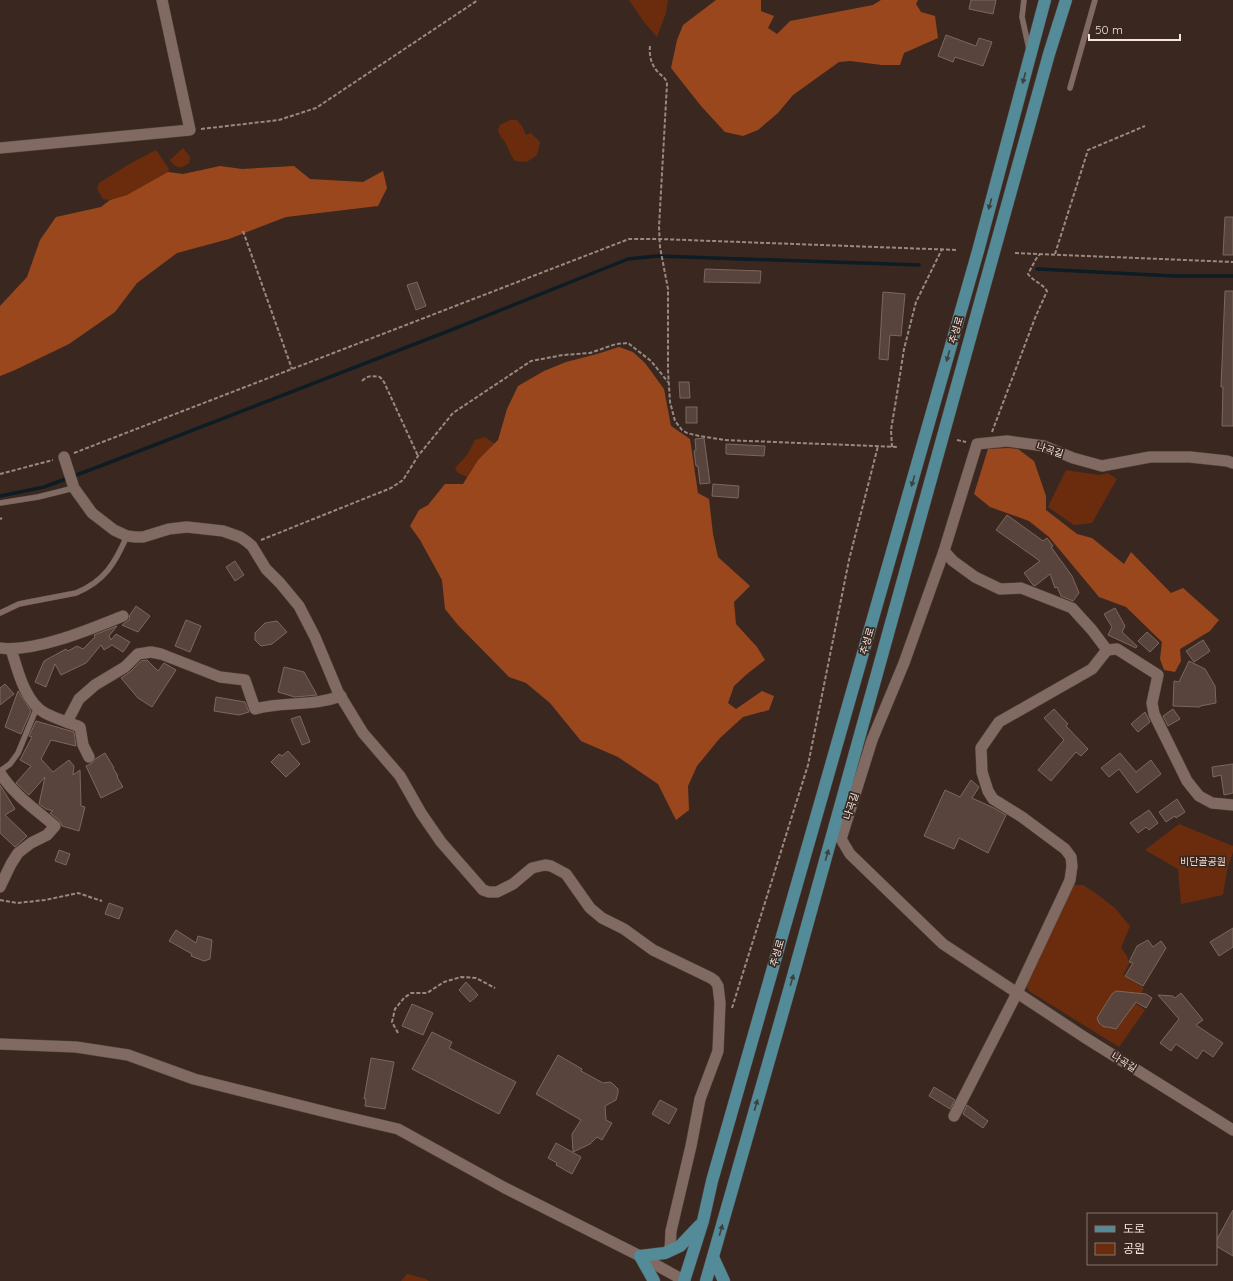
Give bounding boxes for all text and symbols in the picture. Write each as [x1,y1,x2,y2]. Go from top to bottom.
scale bar [1089,16,1180,42]
text: 50 m [1095,22,1123,37]
one-way arrow [1021,72,1027,84]
one-way arrow [987,198,993,210]
street label: 추성로 [946,315,966,345]
one-way arrow [945,350,951,362]
street label: 나곡길 [1035,440,1065,460]
one-way arrow [909,475,915,487]
street label: 추성로 [857,626,877,656]
street label: 나곡길 [841,791,861,821]
one-way arrow [824,848,830,860]
park label: 비단골공원 [1180,855,1226,868]
street label: 추성로 [767,938,787,968]
one-way arrow [789,974,795,986]
street label: 나곡길 [1109,1049,1139,1075]
one-way arrow [754,1099,760,1111]
legend [1087,1213,1217,1265]
text: 도로 [1123,1221,1145,1236]
one-way arrow [718,1224,724,1236]
text: 공원 [1123,1241,1145,1256]

